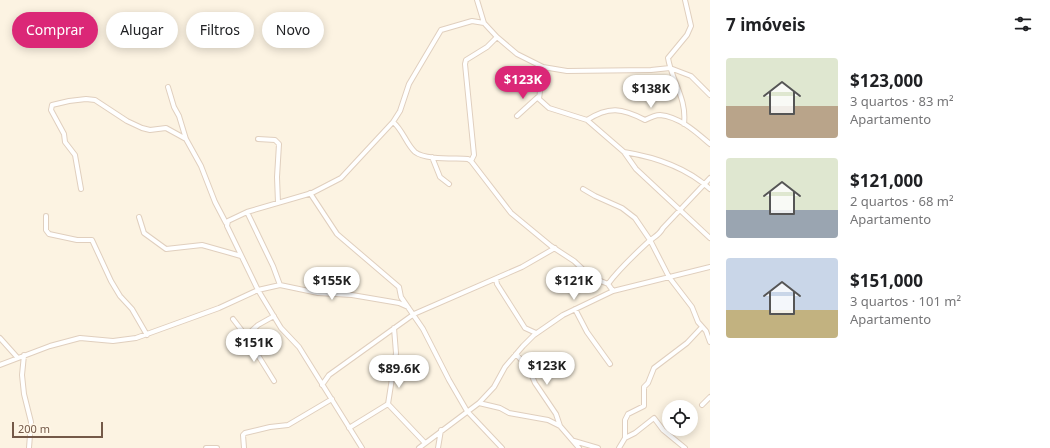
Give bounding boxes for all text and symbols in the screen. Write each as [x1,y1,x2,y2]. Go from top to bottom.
chip: Comprar [12,12,98,48]
chip: Alugar [106,12,178,48]
chip: Filtros [186,12,254,48]
chip: Novo [262,12,324,48]
text: 7 imóveis [726,13,806,36]
icon: filters [1012,13,1034,35]
pin: $123K [495,66,551,100]
text: $123,000 [850,69,923,92]
text: $123K [504,70,542,88]
icon: home [758,74,806,122]
pin: $138K [623,75,679,109]
text: $138K [632,79,670,97]
text: 3 quartos · 83 m² [850,92,954,110]
text: Apartamento [850,110,931,128]
text: $121,000 [850,169,923,192]
icon: home [758,174,806,222]
text: 2 quartos · 68 m² [850,192,954,210]
text: Apartamento [850,210,931,228]
pin: $155K [304,267,360,301]
pin: $121K [546,267,602,301]
text: $151,000 [850,269,923,292]
text: $155K [313,271,351,289]
text: $121K [555,271,593,289]
icon: home [758,274,806,322]
text: 3 quartos · 101 m² [850,292,961,310]
text: Apartamento [850,310,931,328]
pin: $151K [226,329,282,363]
text: $151K [235,333,273,351]
pin: $123K [519,352,575,386]
pin: $89.6K [366,355,432,389]
text: $123K [528,356,566,374]
text: $89.6K [378,359,420,377]
map controls [662,400,698,436]
button: locate [662,400,698,436]
scale bar [12,420,103,439]
text: 200 m [18,421,50,436]

